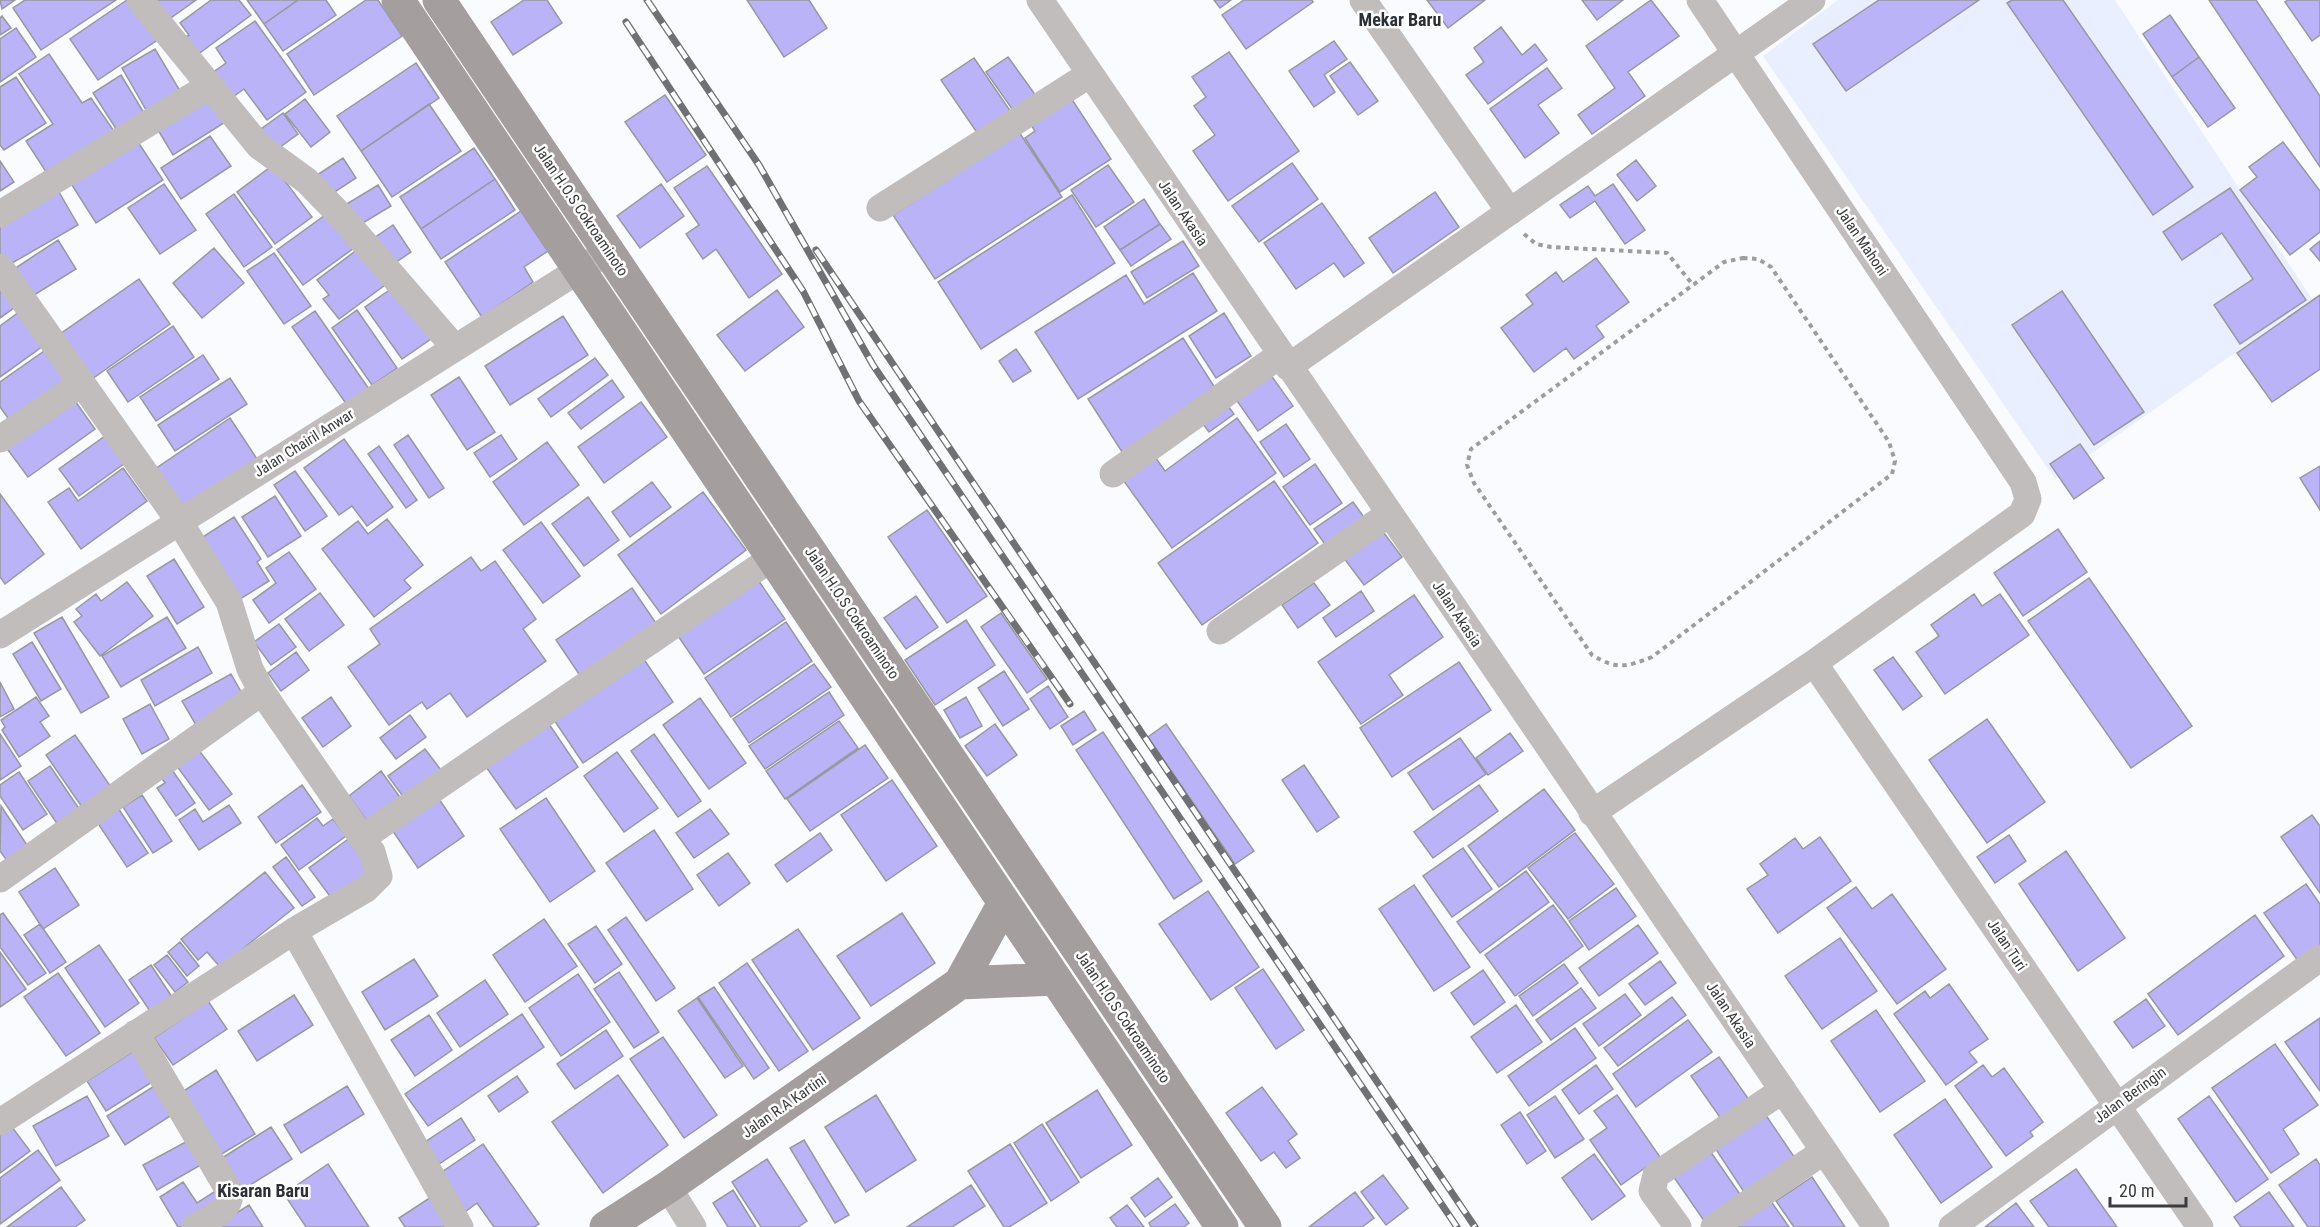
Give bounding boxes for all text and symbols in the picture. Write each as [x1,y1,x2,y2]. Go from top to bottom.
district label: Mekar Baru [1359,9,1441,30]
street label: Jalan H.O.S Cokroaminoto [530,140,632,280]
street label: Jalan Akasia [1154,177,1212,249]
street label: Jalan Mahoni [1832,203,1892,279]
street label: Jalan Chairil Anwar [251,405,358,481]
street label: Jalan H.O.S Cokroaminoto [801,543,903,683]
street label: Jalan Akasia [1428,578,1486,650]
street label: Jalan Turi [1983,916,2031,974]
street label: Jalan H.O.S Cokroaminoto [1072,947,1174,1087]
street label: Jalan Akasia [1702,979,1760,1051]
street label: Jalan Beringin [2091,1063,2169,1127]
street label: Jalan R.A Kartini [738,1070,830,1142]
scale bar [2110,1170,2186,1208]
district label: Kisaran Baru [217,1180,309,1201]
text: 20 m [2119,1180,2154,1201]

